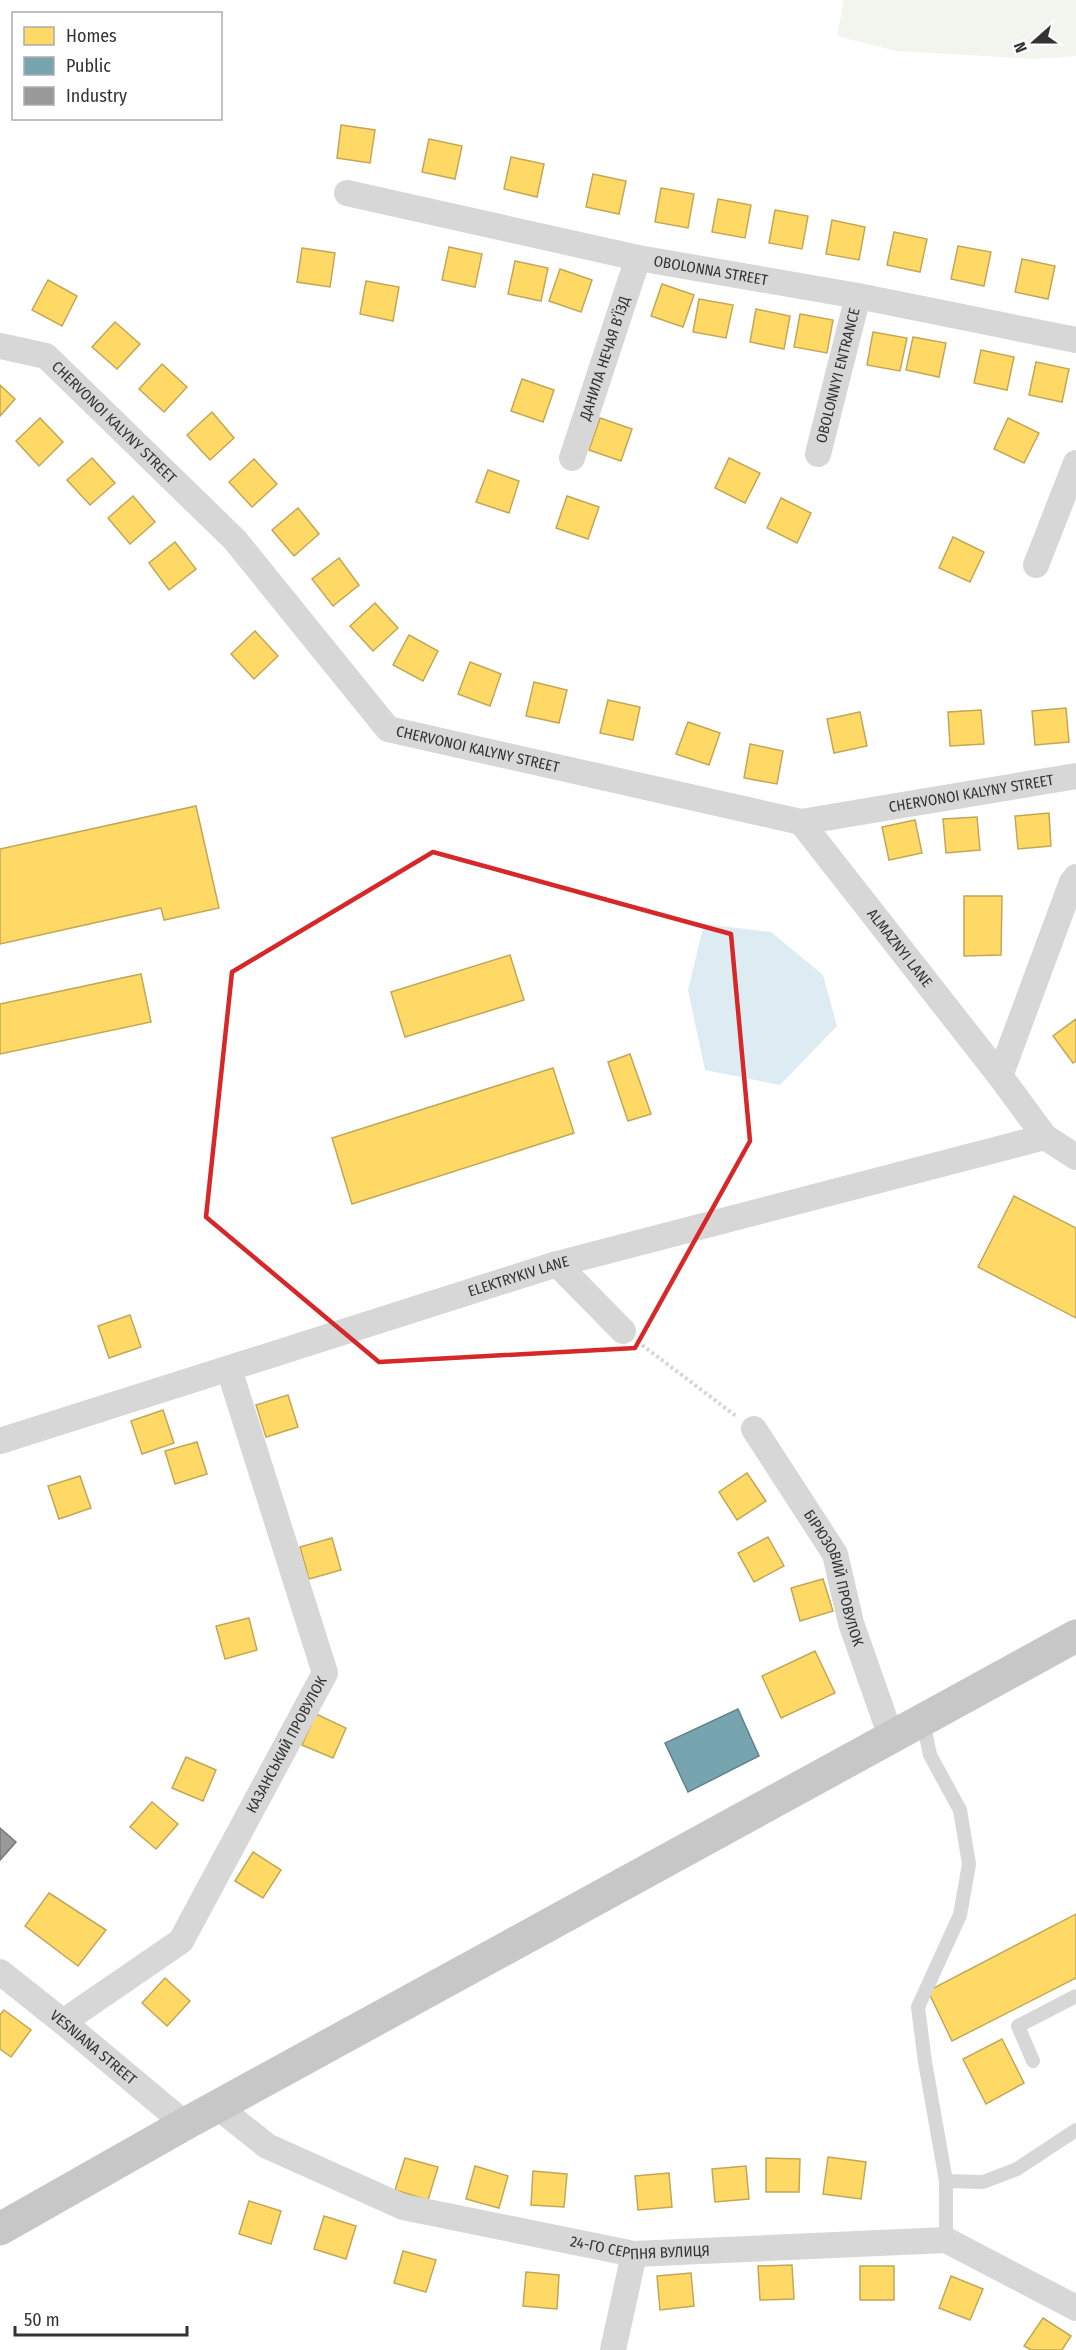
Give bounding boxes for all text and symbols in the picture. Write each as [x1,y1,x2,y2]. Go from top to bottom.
legend [12,12,222,120]
north arrow [1004,12,1064,72]
text: Homes [66,25,117,47]
text: N [1010,39,1031,55]
text: Public [66,55,111,77]
text: Industry [66,85,127,107]
street label: OBOLONNA STREET [652,252,769,289]
street label: ДАНИЛА НЕЧАЯ В’ЇЗД [576,294,634,424]
street label: OBOLONNYI ENTRANCE [812,306,864,445]
street label: CHERVONOI KALYNY STREET [48,358,180,487]
street label: CHERVONOI KALYNY STREET [394,722,561,776]
street label: CHERVONOI KALYNY STREET [887,771,1055,816]
street label: ALMAZNYI LANE [863,905,936,991]
street label: ELEKTRYKIV LANE [466,1252,571,1301]
street label: БІРЮЗОВИЙ ПРОВУЛОК [800,1507,867,1649]
street label: КАЗАНСЬКИЙ ПРОВУЛОК [242,1673,331,1816]
street label: VESNIANA STREET [47,2006,140,2089]
street label: 24-ГО СЕРПНЯ ВУЛИЦЯ [569,2232,710,2263]
scale bar [15,2299,188,2337]
text: 50 m [24,2309,60,2331]

